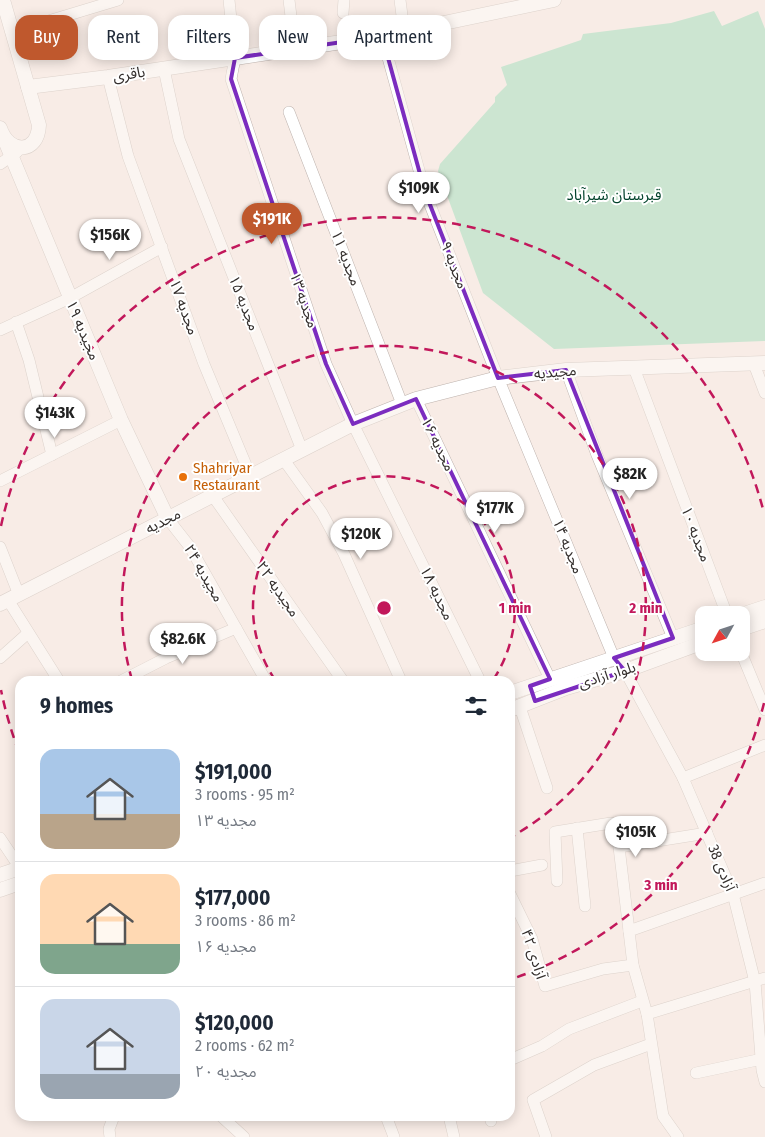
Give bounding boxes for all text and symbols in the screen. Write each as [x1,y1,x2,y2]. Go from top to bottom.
chip: Buy [15,15,78,60]
chip: Rent [88,15,158,60]
chip: Filters [168,15,249,60]
chip: New [259,15,327,60]
chip: Apartment [337,15,451,60]
street label: باقری [112,63,146,85]
pin: $109K [384,172,454,214]
text: $109K [399,178,439,197]
park label: قبرستان شیرآباد [567,186,662,204]
pin: $191K [237,202,307,245]
text: $191K [253,209,291,228]
pin: $156K [75,218,145,261]
text: $156K [90,225,130,244]
street label: مجدیه ۱۱ [327,228,365,288]
street label: مجدیه ۹ [436,239,472,291]
street label: مجدیه ۱۳ [286,270,322,330]
street label: مجدیه ۱۵ [225,273,263,333]
street label: مجدیه ۱۷ [166,277,202,337]
street label: مجیدیه ۱۹ [62,297,104,363]
street label: مجیدیه [533,361,577,383]
pin: $143K [20,396,90,439]
text: $143K [35,403,75,422]
street label: مجدیه ۱۶ [417,414,459,474]
pin: $82K [600,458,660,500]
place label: Shahriyar Restaurant [193,459,260,494]
text: $82K [613,464,647,483]
marker: Shahriyar Restaurant [177,471,189,483]
pin: $177K [460,492,530,534]
text: $177K [476,498,514,517]
street label: مجدیه ۱۰ [677,504,715,564]
street label: مجدیه [142,505,184,537]
street label: مجدیه ۱۴ [549,516,587,576]
pin: $120K [326,518,396,560]
text: $120K [341,524,381,543]
street label: مجیدیه ۲۴ [180,541,228,605]
street label: مجیدیه ۲۲ [252,558,304,620]
street label: مجدیه ۱۸ [416,563,458,623]
centre of rings [375,599,393,617]
text: 1 min [499,599,531,617]
text: 2 min [628,599,663,617]
north arrow [695,606,750,661]
map controls [695,606,750,661]
pin: $82.6K [142,622,224,665]
text: $82.6K [161,629,205,648]
street label: بلوار آزادی [576,658,638,692]
icon: filters [462,692,490,720]
text: 9 homes [40,693,113,719]
text: $191,000 [195,759,272,785]
icon: home [80,769,140,829]
text: 3 rooms · 95 m² [195,785,295,804]
text: مجدیه ۱۳ [195,811,257,830]
pin: $105K [601,816,671,858]
text: $105K [616,822,656,841]
street label: آزادی 38 [704,842,740,894]
text: 3 min [643,876,678,894]
text: $177,000 [195,885,270,911]
icon: home [80,894,140,954]
text: 3 rooms · 86 m² [195,911,296,930]
street label: آزادی ۴۲ [517,927,551,982]
text: مجدیه ۱۶ [195,937,257,956]
text: $120,000 [195,1010,274,1036]
icon: home [80,1019,140,1079]
text: 2 rooms · 62 m² [195,1036,294,1055]
text: مجدیه ۲۰ [195,1062,257,1081]

